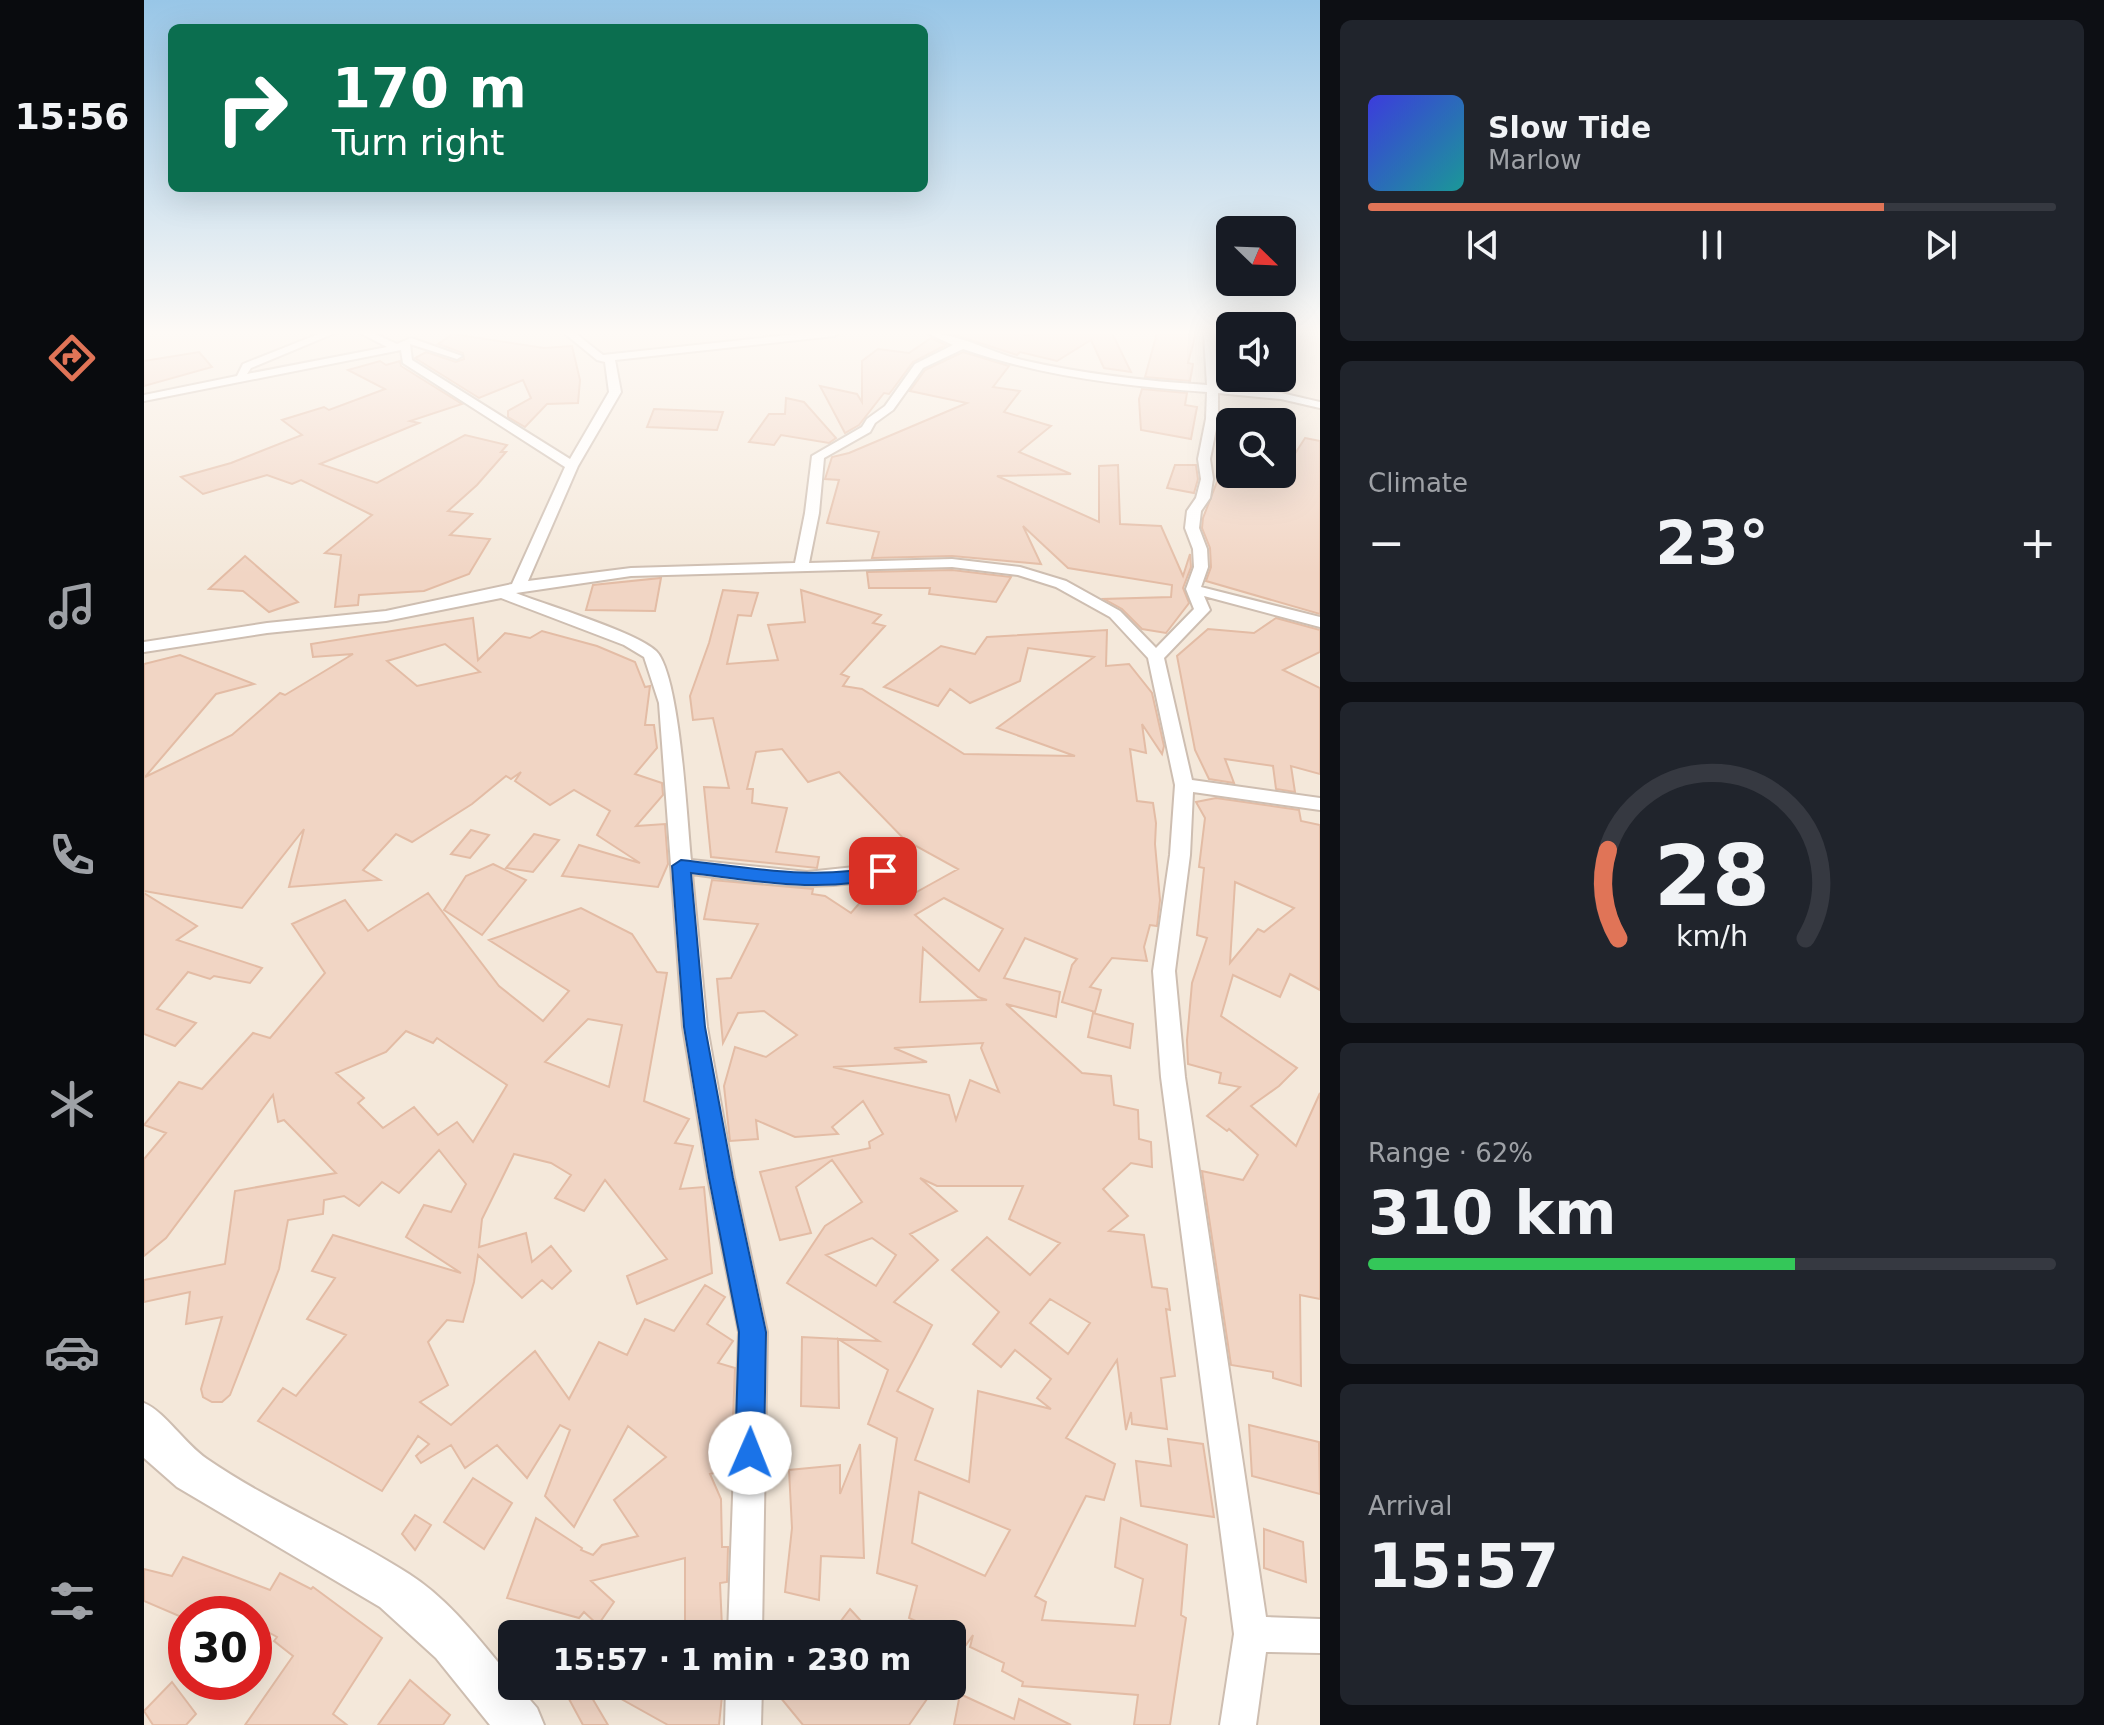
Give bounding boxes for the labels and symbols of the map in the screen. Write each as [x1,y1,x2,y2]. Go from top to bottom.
north arrow [1216,216,1296,296]
pin [849,837,917,905]
position arrow [708,1411,792,1495]
speed limit sign: 30 [168,1596,272,1700]

